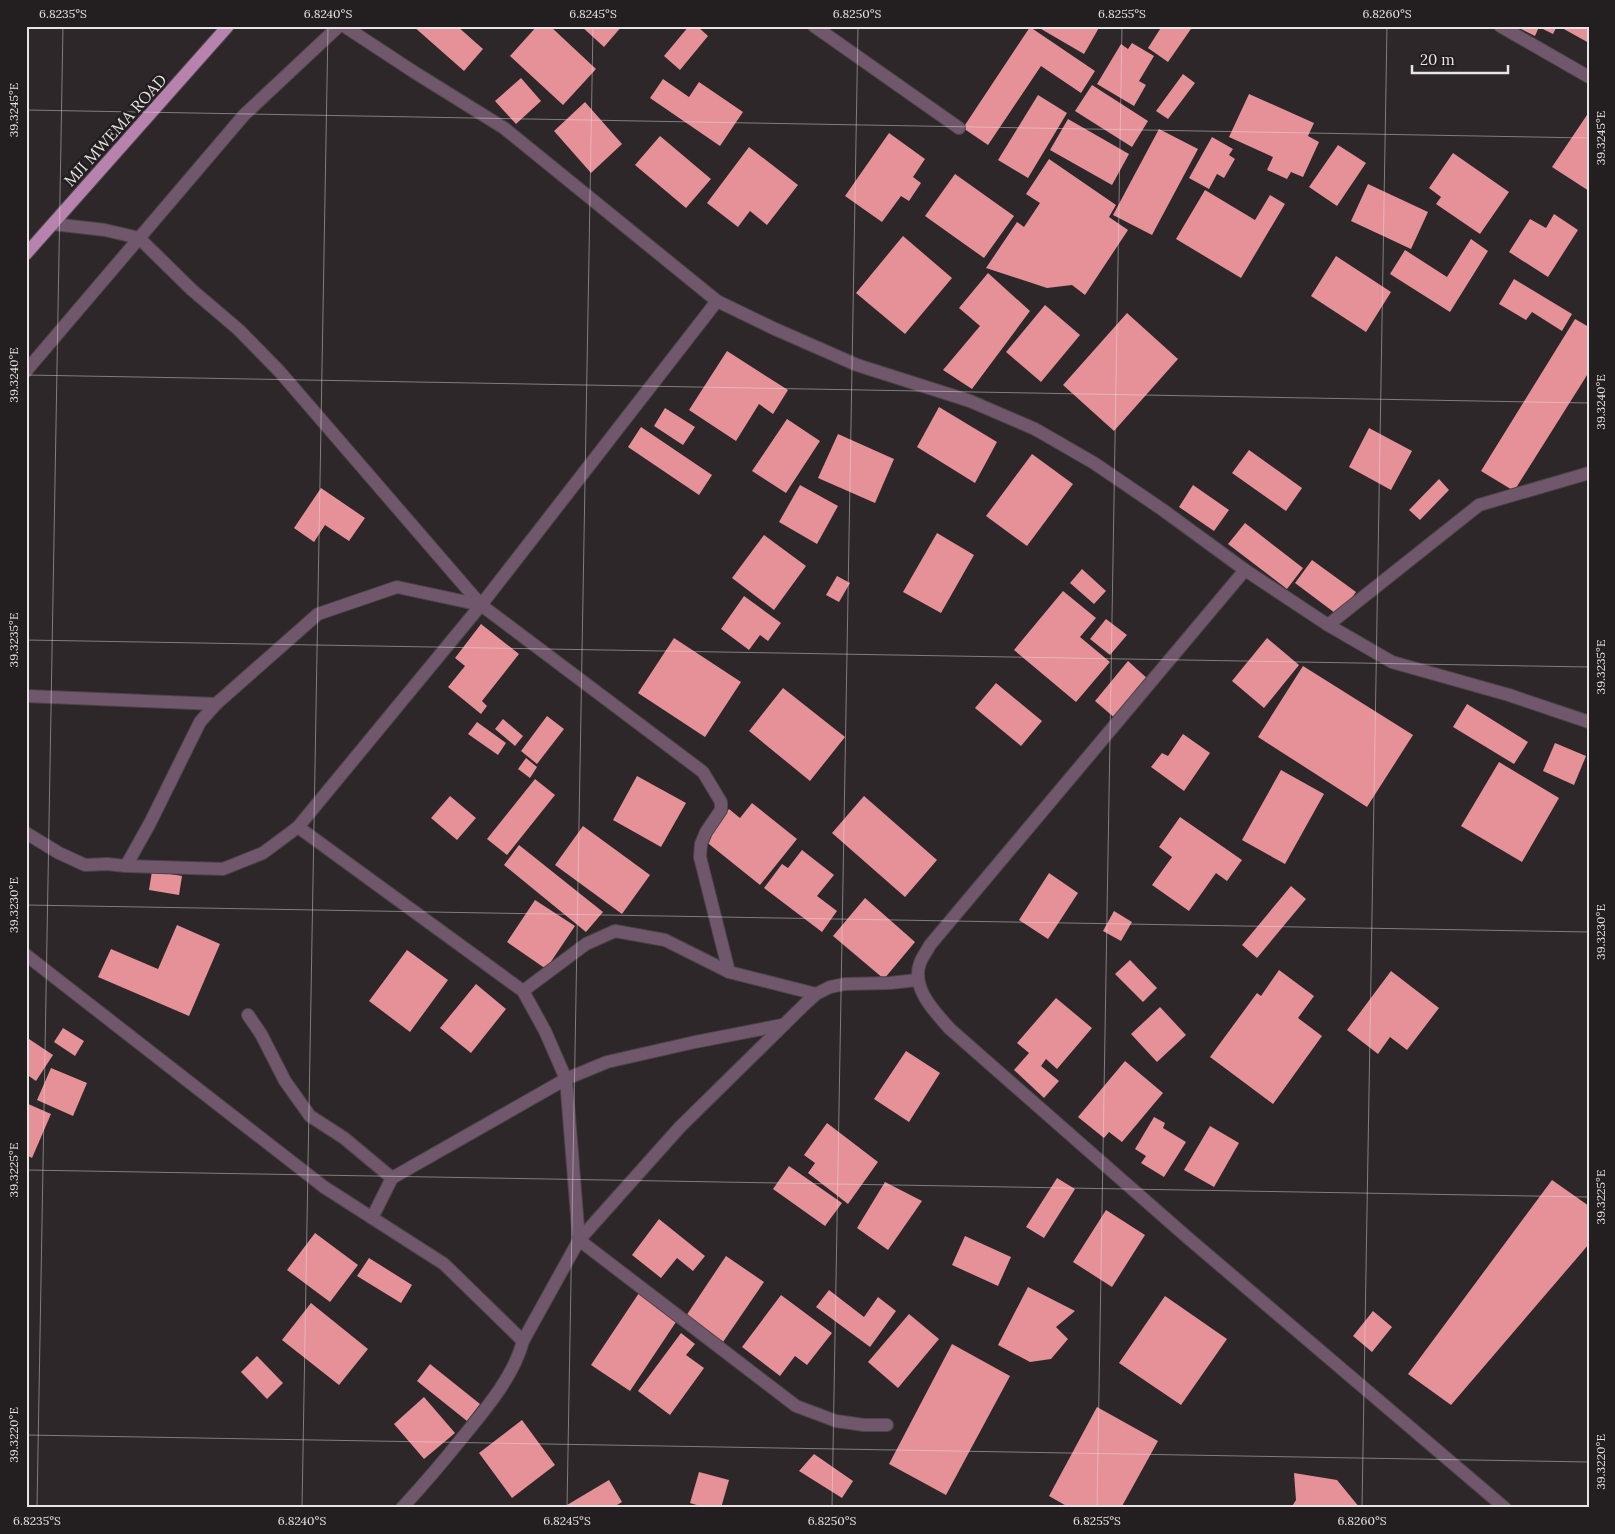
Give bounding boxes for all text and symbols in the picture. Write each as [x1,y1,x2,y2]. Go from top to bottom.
text: 6.8235°S [39,6,87,21]
text: 6.8240°S [304,6,352,21]
text: 6.8245°S [569,6,617,21]
text: 6.8250°S [833,6,882,21]
text: 6.8255°S [1098,6,1146,21]
text: 6.8260°S [1362,6,1412,21]
scale bar [1412,42,1509,74]
text: 20 m [1420,50,1455,69]
street label: MJI MWEMA ROAD [59,70,171,190]
text: 39.3245°E [6,83,21,137]
text: 39.3245°E [1593,111,1608,165]
text: 39.3240°E [6,347,21,403]
text: 39.3240°E [1593,374,1608,430]
text: 39.3235°E [6,613,21,667]
text: 39.3235°E [1593,640,1608,694]
text: 39.3230°E [6,877,21,933]
text: 39.3230°E [1593,904,1608,960]
text: 39.3225°E [6,1143,21,1197]
text: 39.3225°E [1593,1170,1608,1224]
text: 39.3220°E [6,1407,21,1463]
text: 39.3220°E [1593,1434,1608,1490]
text: 6.8235°S [13,1513,61,1528]
text: 6.8240°S [278,1513,326,1528]
text: 6.8245°S [543,1513,591,1528]
text: 6.8250°S [808,1513,857,1528]
text: 6.8255°S [1073,1513,1121,1528]
text: 6.8260°S [1337,1513,1387,1528]

